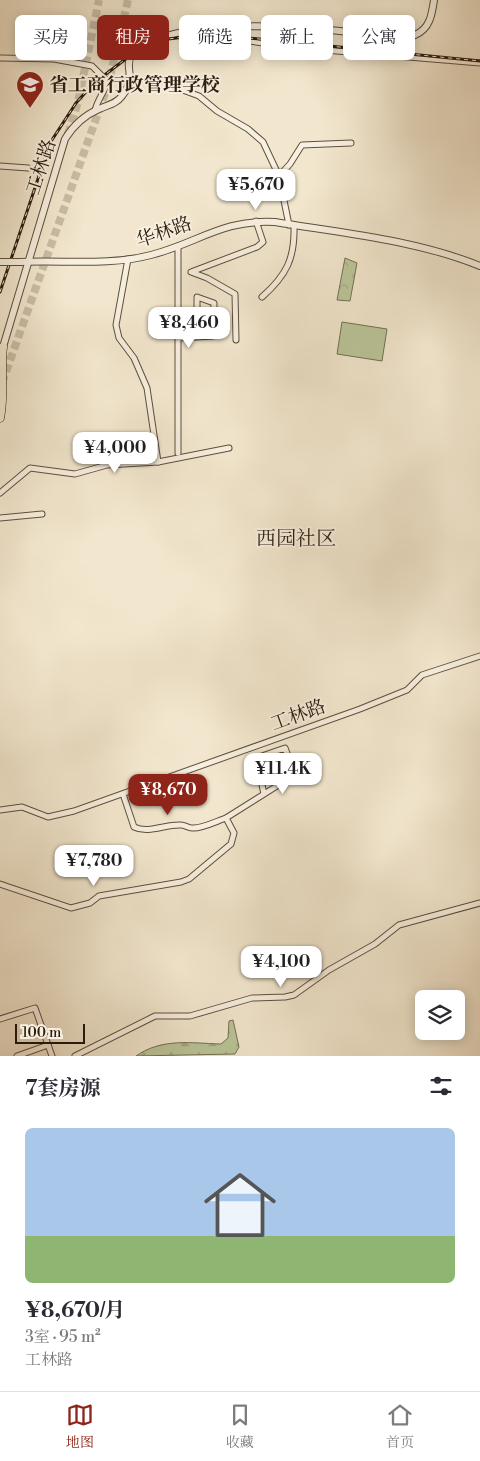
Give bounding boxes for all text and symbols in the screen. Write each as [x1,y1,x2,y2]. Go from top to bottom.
chip: 买房 [15,15,87,60]
chip: 租房 [97,15,169,60]
chip: 筛选 [179,15,251,60]
chip: 新上 [261,15,333,60]
chip: 公寓 [343,15,415,60]
school or university icon: 省工商行政管理学校 [15,70,45,109]
place label: 省工商行政管理学校 [49,73,220,97]
street label: 工林路 [21,136,61,198]
pin: ¥5,670 [215,168,297,211]
text: ¥5,670 [228,175,284,195]
street label: 华林路 [133,211,195,253]
pin: ¥8,460 [148,306,230,349]
text: ¥8,460 [159,313,219,333]
pin: ¥4,000 [74,432,156,474]
text: ¥4,000 [84,438,146,458]
district label: 西园社区 [256,527,336,552]
street label: 工林路 [267,694,329,736]
pin: ¥11.4K [242,752,324,795]
text: ¥11.4K [255,759,311,779]
pin: ¥8,670 [127,774,209,816]
text: ¥8,670 [139,780,197,800]
pin: ¥7,780 [53,844,135,887]
text: ¥7,780 [66,851,122,871]
pin: ¥4,100 [240,946,322,988]
text: ¥4,100 [252,952,310,972]
map controls [415,990,465,1040]
button: layers [415,990,465,1040]
scale bar [15,1021,85,1044]
text: 100 m [22,1024,61,1042]
icon: filters [427,1072,455,1100]
text: 7套房源 [25,1076,100,1102]
icon: home [195,1160,285,1250]
text: ¥8,670/月 [25,1298,125,1324]
text: 3室 · 95 m² [25,1327,101,1347]
text: 工林路 [25,1350,73,1370]
tab: 地图 [66,1401,94,1452]
tab: 收藏 [226,1401,254,1452]
tab: 首页 [386,1401,414,1452]

